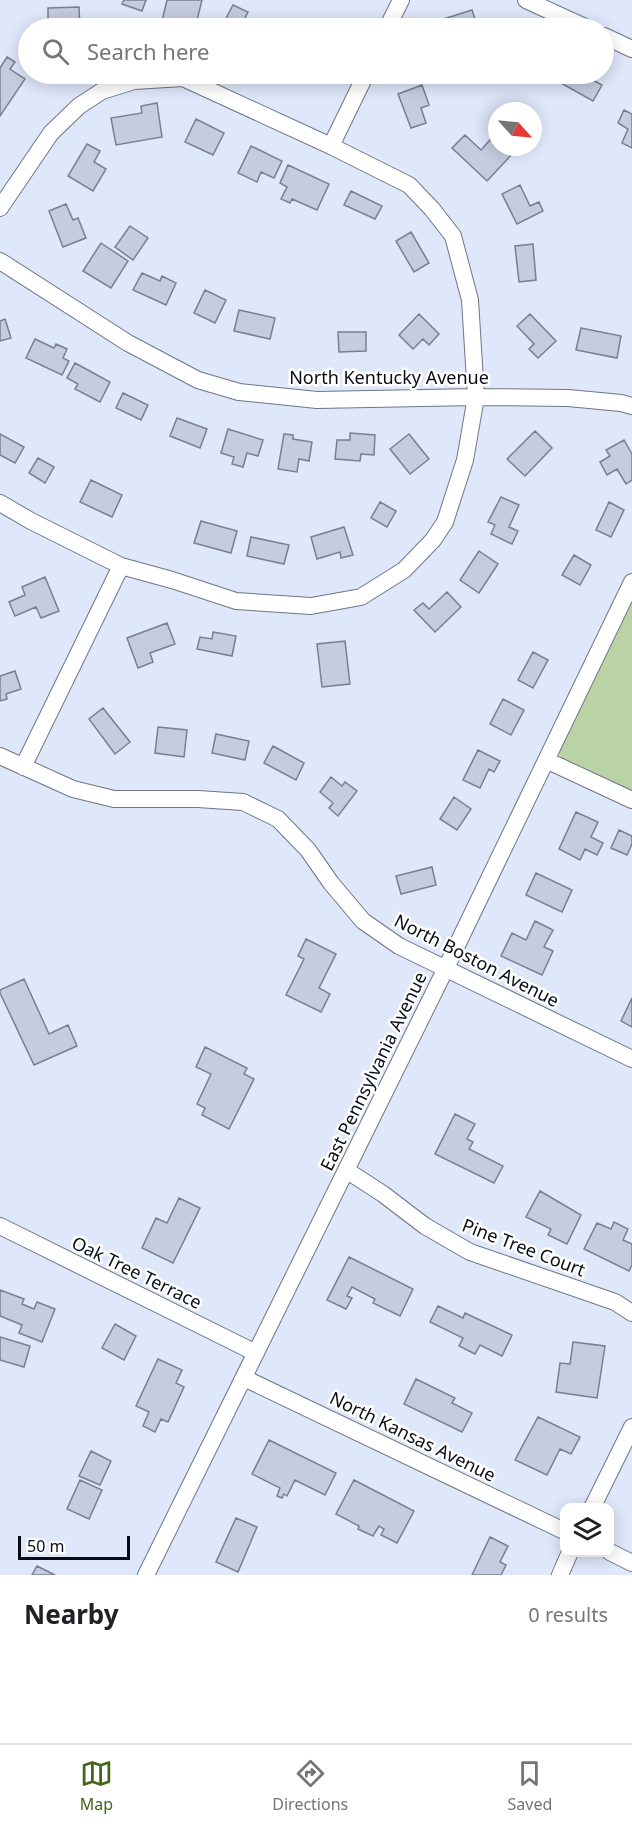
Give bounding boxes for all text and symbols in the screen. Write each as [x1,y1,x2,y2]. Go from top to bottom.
search box [18,18,614,84]
icon: search [39,35,72,68]
text: Search here [87,36,209,66]
north arrow [488,102,542,156]
street label: North Kentucky Avenue [289,365,489,389]
street label: North Boston Avenue [391,908,563,1012]
street label: East Pennsylvania Avenue [314,967,432,1175]
street label: Pine Tree Court [459,1213,589,1282]
street label: Oak Tree Terrace [68,1230,206,1314]
street label: North Kansas Avenue [326,1385,500,1487]
map controls [560,1503,614,1557]
button: layers [560,1503,614,1557]
scale bar [18,1533,130,1560]
text: 50 m [27,1535,64,1557]
text: Nearby [24,1596,119,1632]
text: 0 results [528,1601,608,1628]
tab: Map [80,1757,113,1815]
tab: Directions [272,1757,348,1815]
tab: Saved [508,1757,552,1815]

